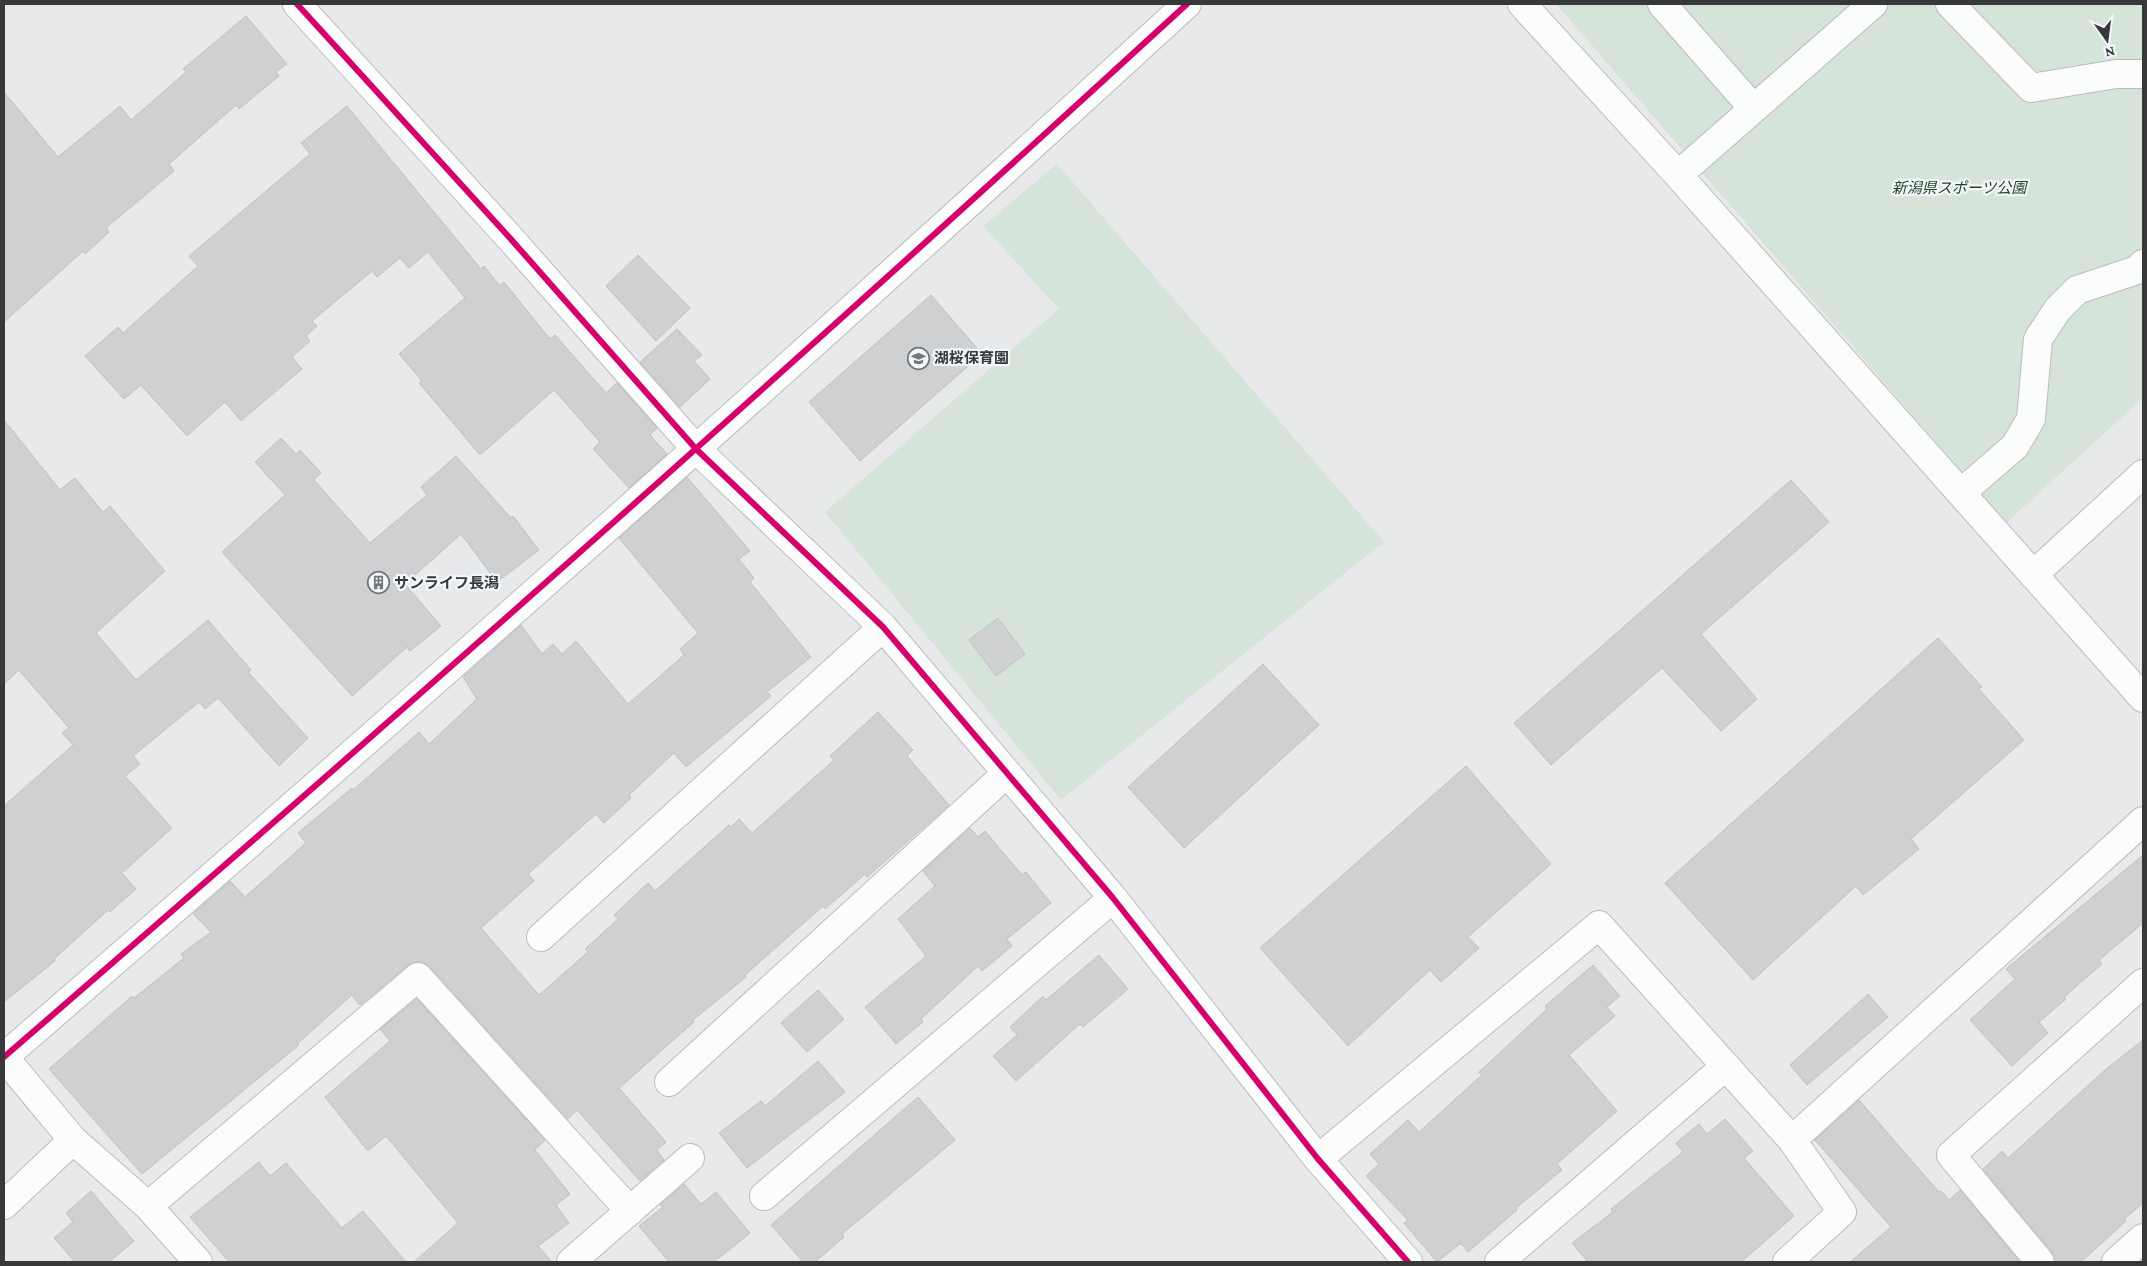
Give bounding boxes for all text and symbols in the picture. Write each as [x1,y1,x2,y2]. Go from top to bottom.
north arrow [2082,15,2132,65]
text: N [2103,44,2117,62]
park label: 新潟県スポーツ公園 [1892,180,2028,196]
school or university icon: 湖桜保育園 [906,346,930,370]
place label: 湖桜保育園 [934,350,1009,366]
building icon: サンライフ長潟 [366,571,390,595]
place label: サンライフ長潟 [394,575,499,591]

